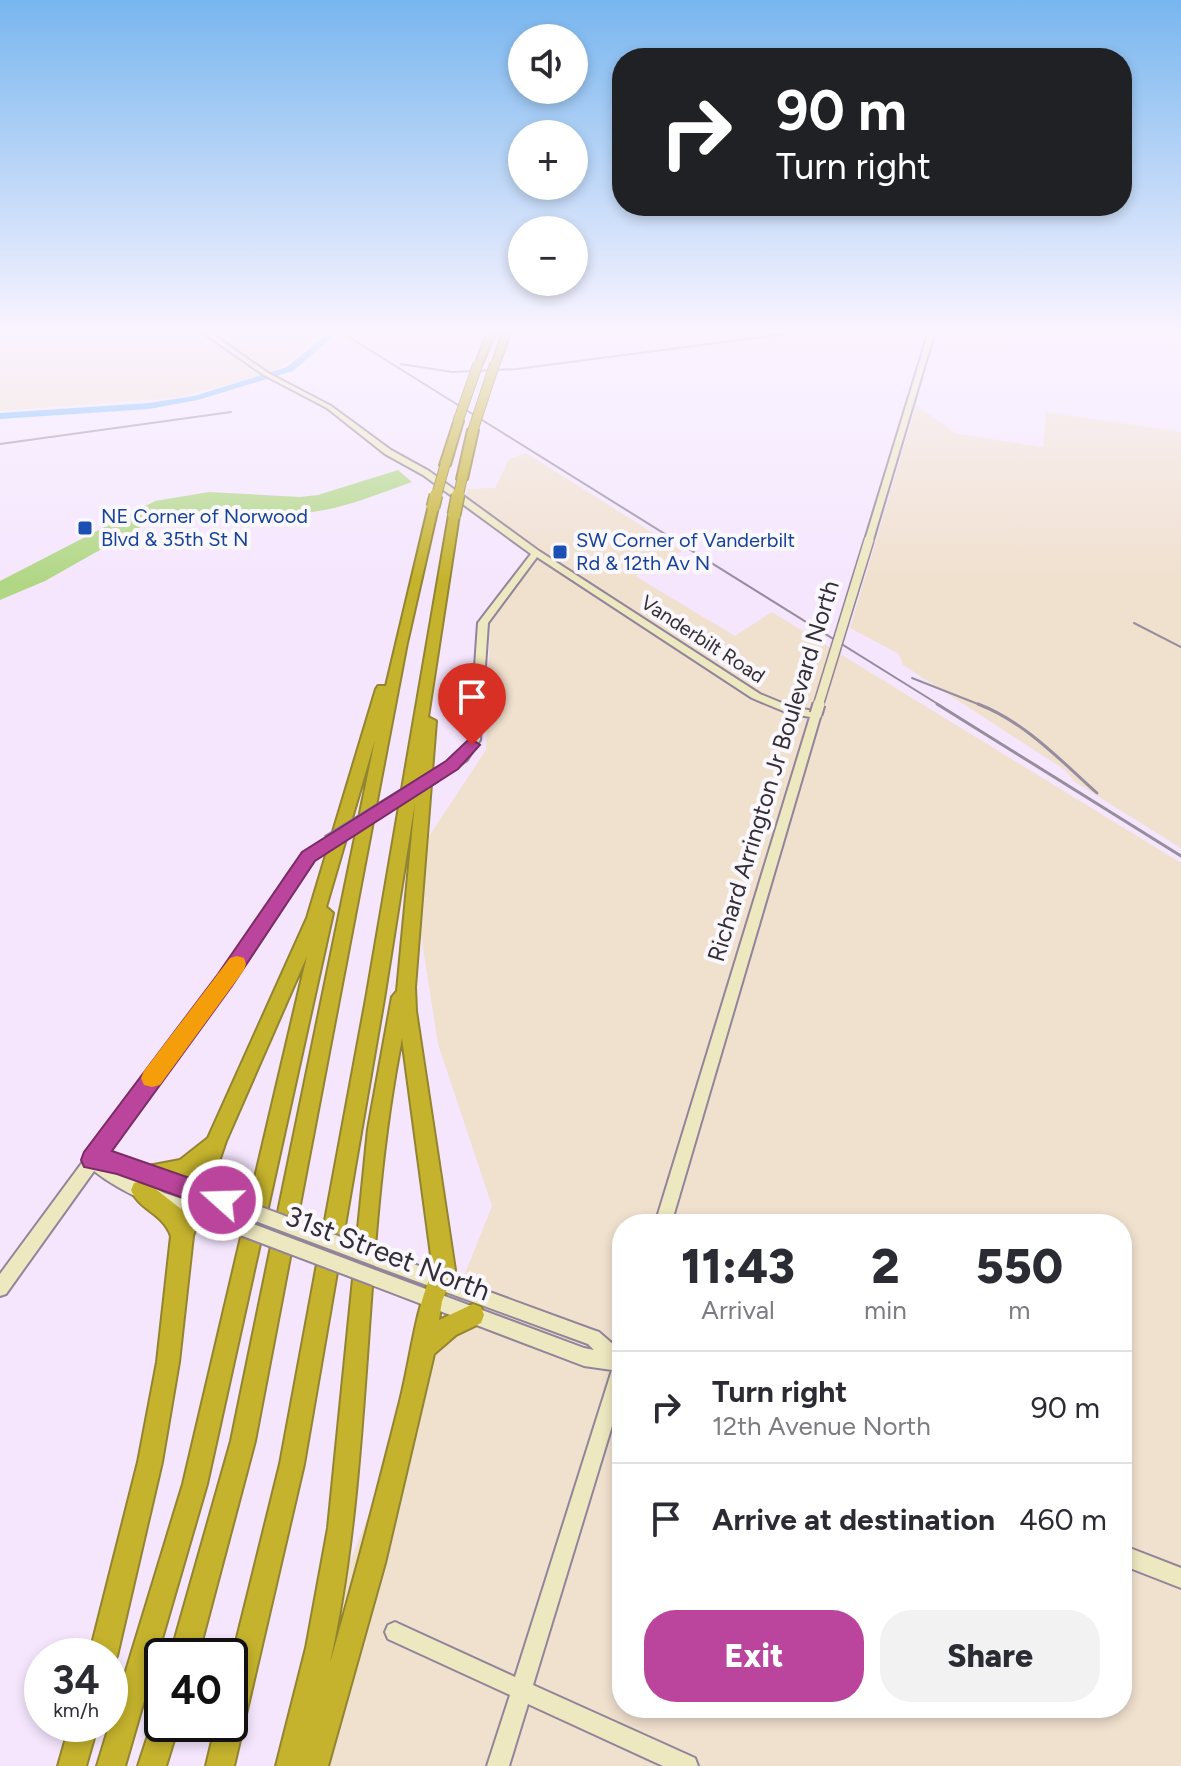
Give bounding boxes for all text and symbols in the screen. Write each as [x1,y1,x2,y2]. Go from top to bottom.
map controls [508,24,588,296]
button: sound [508,24,588,104]
text: 90 m [776,77,907,144]
icon: right [644,80,748,184]
button: + [508,120,588,200]
text: Turn right [776,145,931,188]
button: − [508,216,588,296]
place label: NE Corner of Norwood Blvd & 35th St N [101,504,308,551]
marker: NE Corner of Norwood Blvd & 35th St N [76,519,94,537]
place label: SW Corner of Vanderbilt Rd & 12th Av N [576,528,795,575]
marker: SW Corner of Vanderbilt Rd & 12th Av N [551,543,569,561]
street label: Richard Arrington Jr Boulevard North [701,577,845,965]
street label: Vanderbilt Road [636,590,770,688]
pin [438,663,506,745]
icon: arrive [450,675,494,719]
position arrow [180,1158,264,1242]
street label: 31st Street North [281,1198,495,1308]
text: 11:43 [681,1237,795,1295]
text: 2 [871,1237,899,1295]
text: 550 [976,1237,1063,1295]
text: Arrival [701,1294,775,1326]
text: min [864,1294,907,1326]
text: m [1008,1294,1030,1326]
text: Turn right [712,1373,847,1410]
icon: right [644,1385,688,1429]
text: 90 m [1031,1389,1100,1426]
text: 12th Avenue North [712,1410,931,1442]
icon: arrive [644,1497,688,1541]
text: Arrive at destination [712,1501,995,1538]
text: 460 m [1019,1501,1107,1538]
button: Exit [644,1610,864,1702]
button: Share [880,1610,1100,1702]
speed limit sign: 40 [144,1638,248,1742]
text: 34 [52,1656,100,1704]
text: km/h [53,1698,99,1722]

